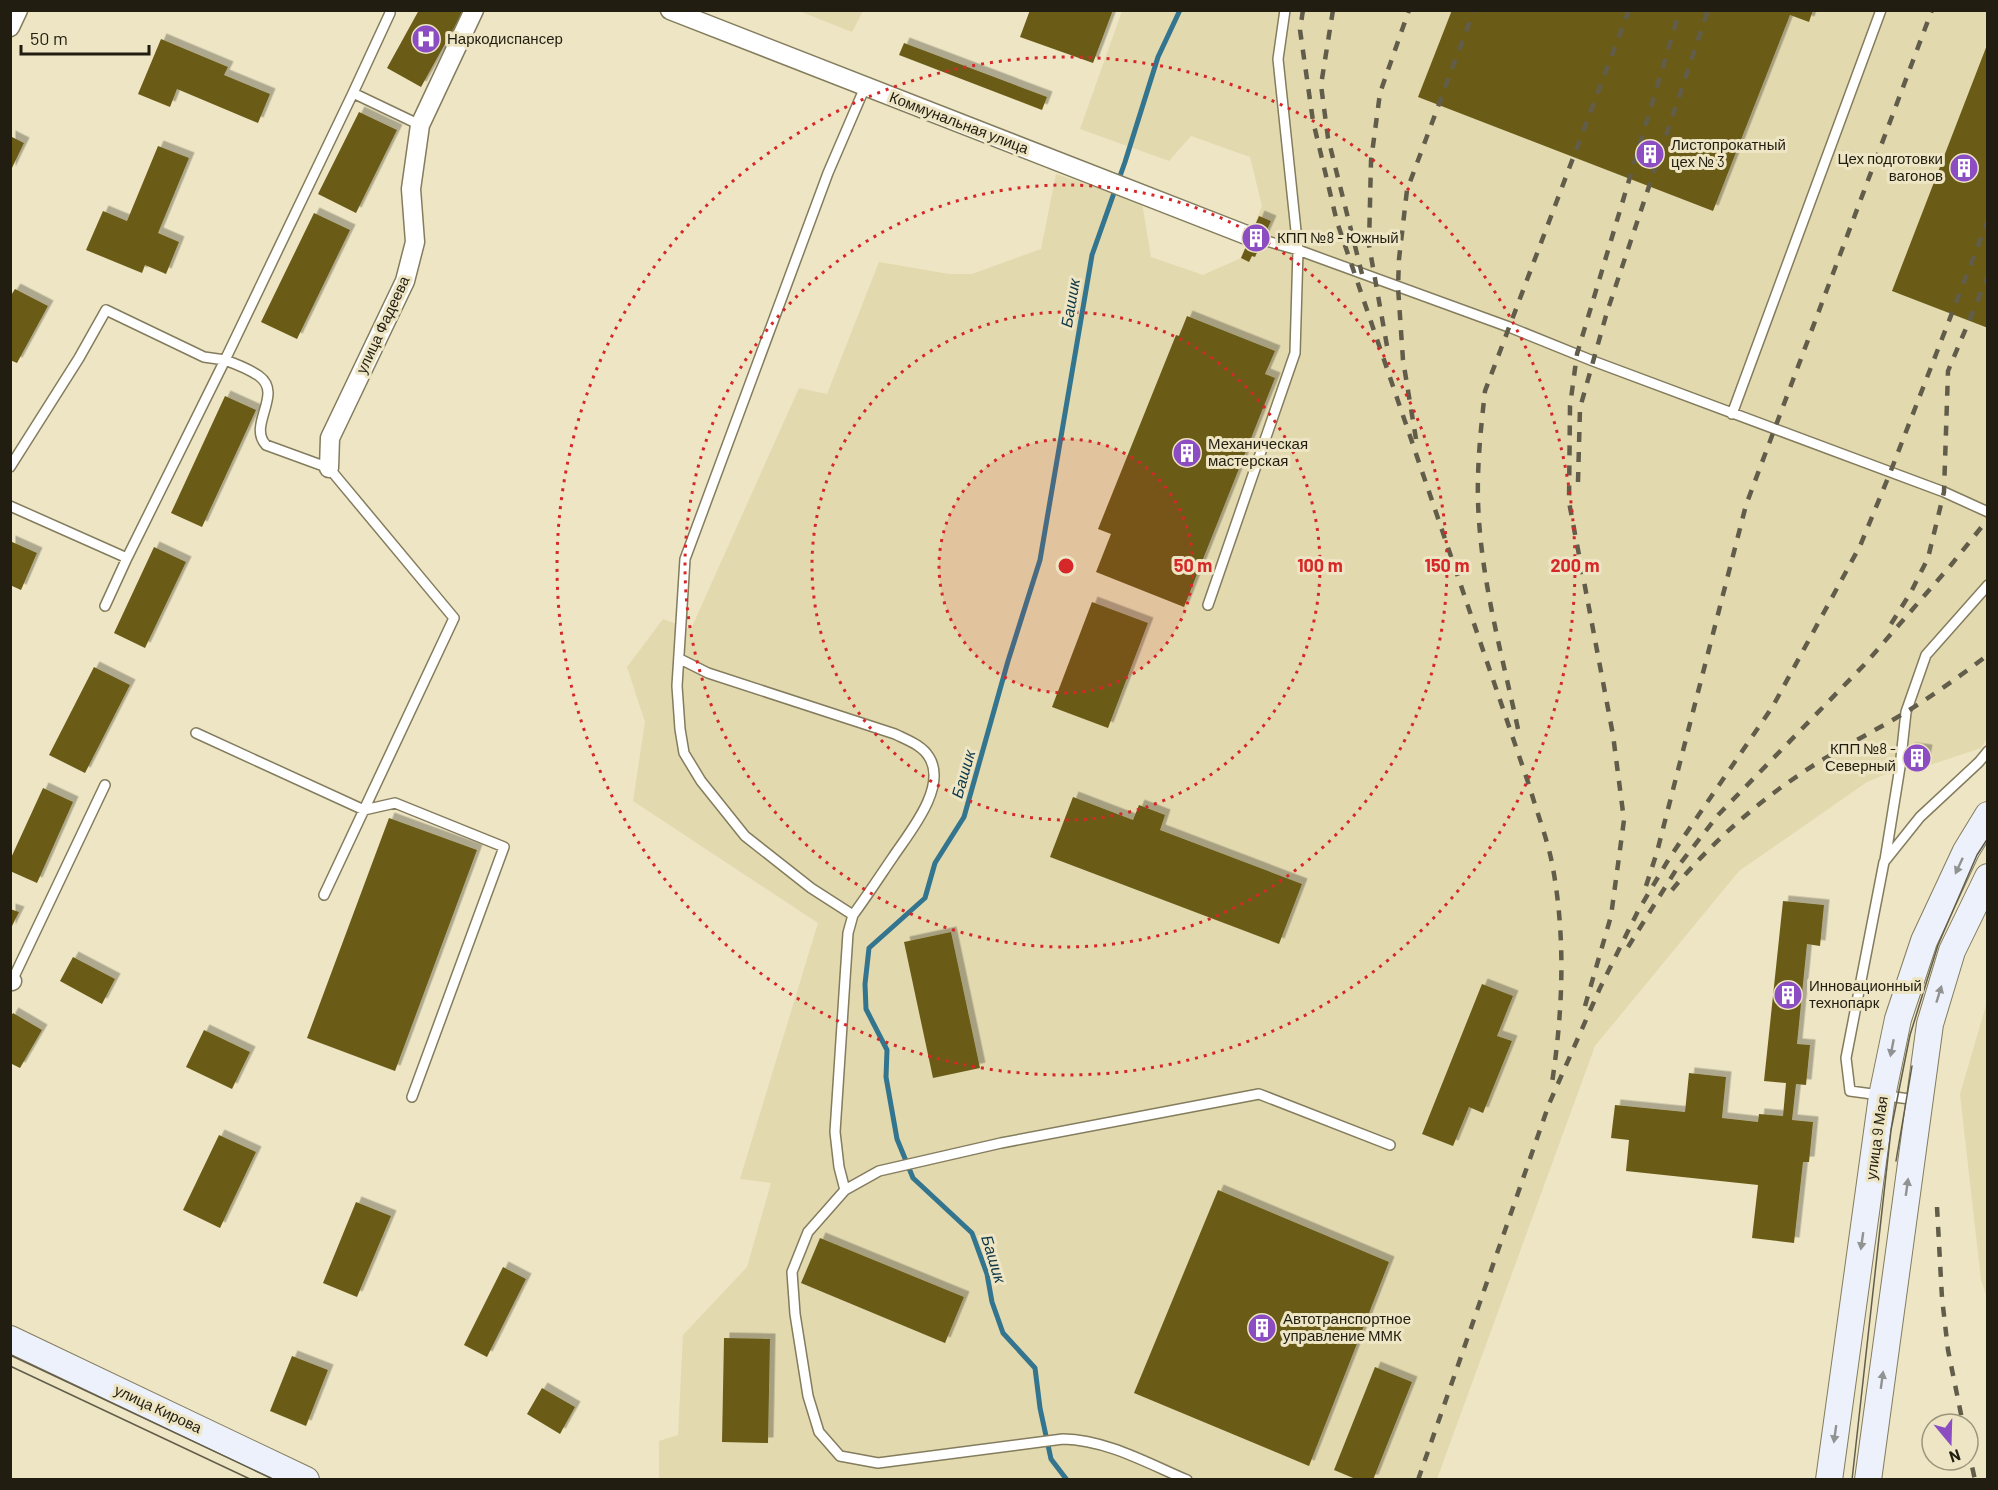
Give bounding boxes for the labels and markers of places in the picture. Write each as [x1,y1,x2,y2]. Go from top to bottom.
hospital icon: Наркодиспансер [410,23,442,55]
place label: Наркодиспансер [447,29,563,47]
place label: Листопрокатный цех № 3 [1671,135,1786,170]
building icon: Листопрокатный цех № 3 [1634,138,1666,170]
place label: Цех подготовки вагонов [1837,149,1943,184]
building icon: Цех подготовки вагонов [1948,152,1980,184]
building icon: КПП №8 - Южный [1240,222,1272,254]
place label: КПП №8 - Южный [1277,228,1399,246]
place label: Механическая мастерская [1208,434,1308,469]
building icon: Механическая мастерская [1171,437,1203,469]
centre of rings [1056,556,1076,576]
place label: КПП №8 - Северный [1825,739,1896,774]
building icon: КПП №8 - Северный [1901,742,1933,774]
place label: Инновационный технопарк [1809,976,1922,1011]
building icon: Инновационный технопарк [1772,979,1804,1011]
place label: Автотранспортное управление ММК [1283,1309,1411,1344]
building icon: Автотранспортное управление ММК [1246,1312,1278,1344]

